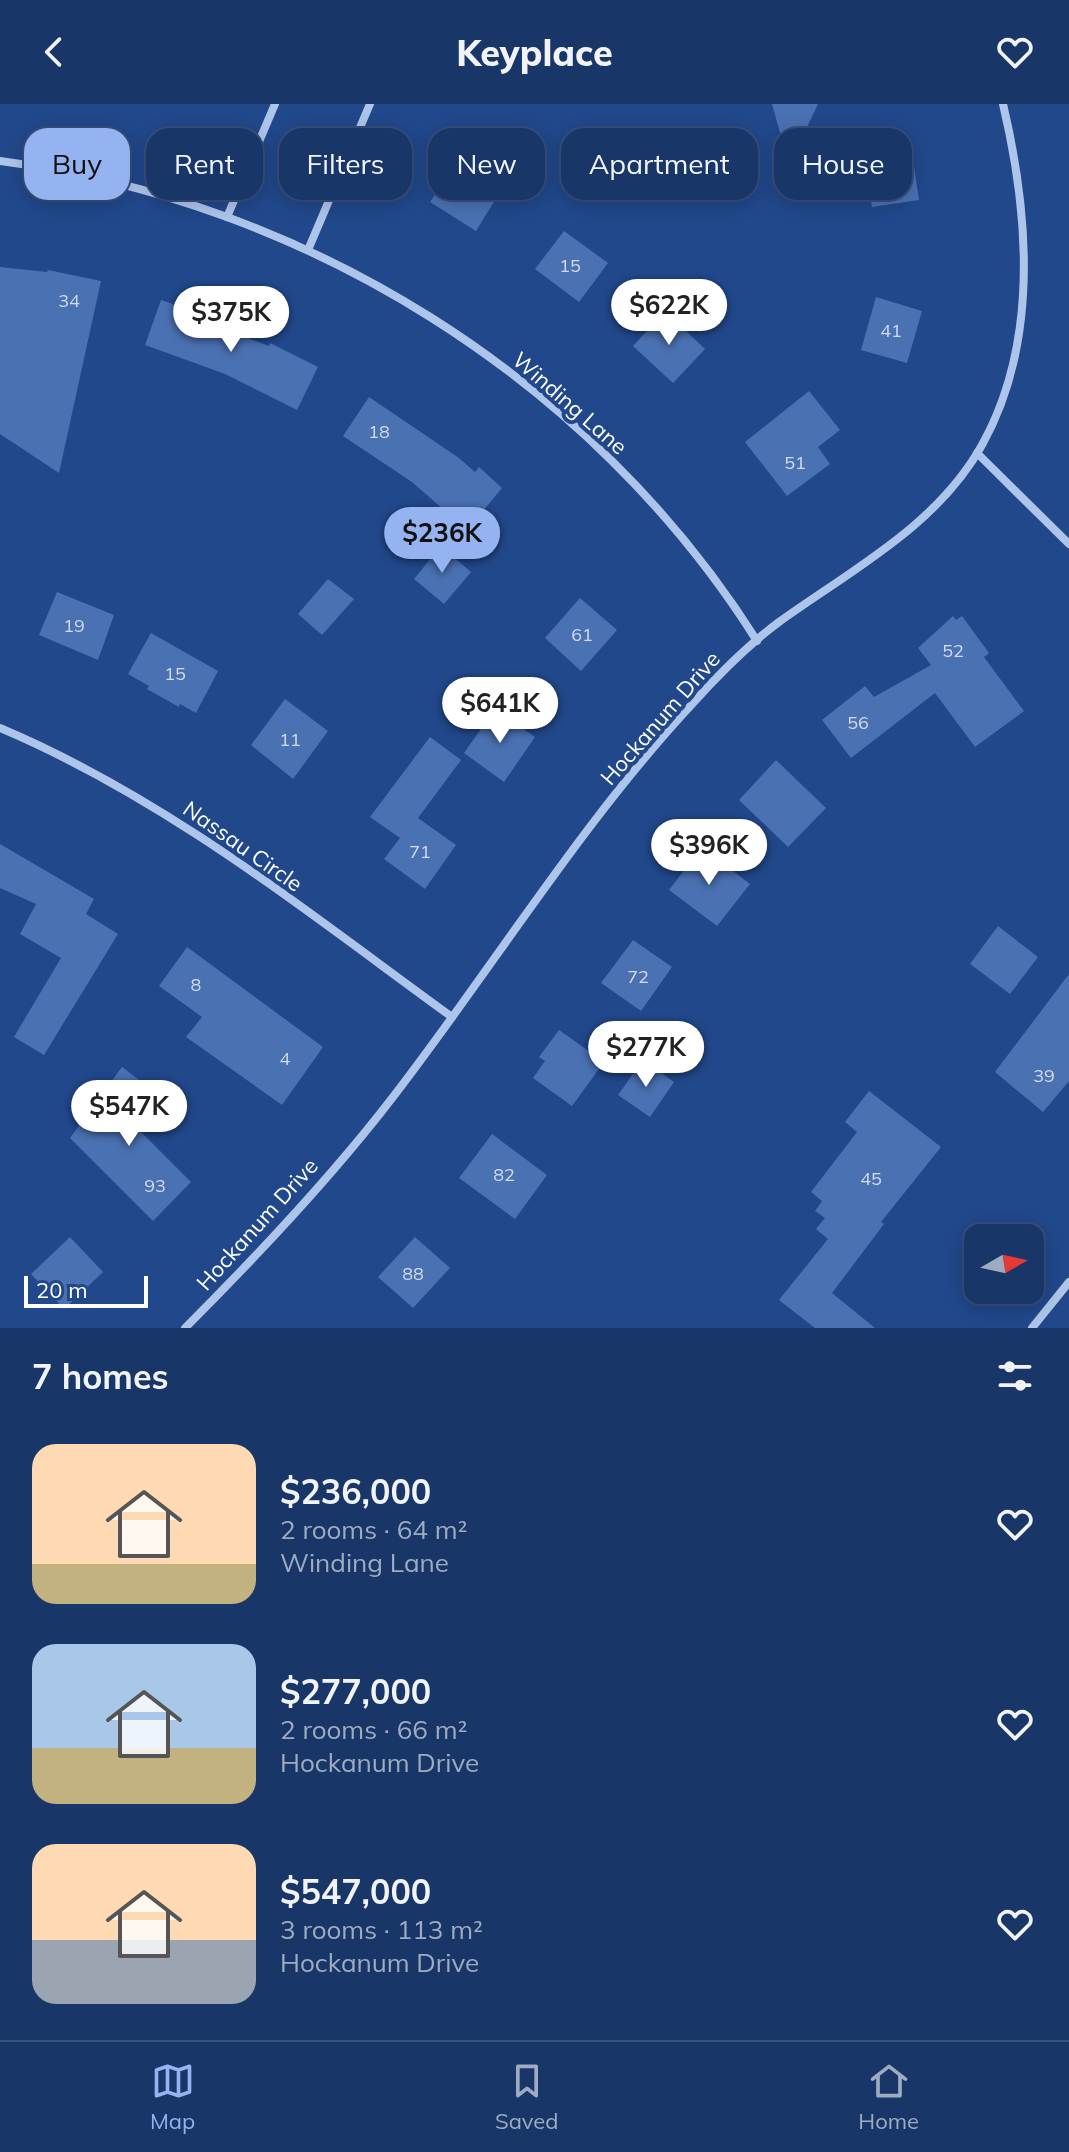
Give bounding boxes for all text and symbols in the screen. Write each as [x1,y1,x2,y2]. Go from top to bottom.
icon: back [32,30,76,74]
text: Keyplace [456,30,613,75]
icon: heart [993,30,1037,74]
chip: Buy [24,128,130,200]
chip: Rent [146,128,263,200]
chip: Filters [279,128,412,200]
chip: New [428,128,545,200]
chip: Apartment [561,128,758,200]
chip: House [774,128,912,200]
house number: 15 [559,254,581,277]
pin: $622K [613,279,725,347]
pin: $375K [175,286,287,354]
text: $622K [629,288,709,321]
house number: 34 [58,289,80,312]
text: $375K [191,295,271,328]
house number: 41 [880,319,902,342]
street label: Winding Lane [507,346,633,460]
house number: 18 [368,420,390,443]
house number: 51 [784,451,806,474]
pin: $236K [386,507,498,575]
text: $236K [402,516,482,549]
house number: 19 [63,614,85,637]
house number: 61 [571,623,593,646]
house number: 52 [942,639,964,662]
street label: Hockanum Drive [594,645,726,791]
house number: 15 [164,662,186,685]
pin: $641K [444,677,556,745]
text: $641K [460,686,540,719]
house number: 56 [847,711,869,734]
house number: 11 [279,728,301,751]
street label: Nassau Circle [178,795,308,897]
pin: $396K [653,819,765,887]
text: $396K [669,828,749,861]
house number: 71 [409,840,431,863]
house number: 72 [627,965,649,988]
house number: 8 [191,973,201,996]
pin: $277K [590,1021,702,1089]
text: $277K [606,1030,686,1063]
house number: 4 [280,1047,291,1070]
house number: 39 [1033,1064,1055,1087]
pin: $547K [73,1080,185,1148]
text: $547K [89,1089,169,1122]
street label: Hockanum Drive [190,1152,324,1296]
house number: 82 [493,1163,515,1186]
house number: 45 [860,1167,882,1190]
house number: 93 [144,1174,166,1197]
north arrow [964,1224,1044,1304]
map controls [964,1224,1044,1304]
house number: 88 [402,1262,424,1285]
scale bar [24,1272,148,1308]
text: 20 m [36,1276,87,1304]
icon: filters [993,1354,1037,1398]
text: 7 homes [32,1355,169,1398]
text: $236,000 [280,1470,431,1513]
icon: home [96,1476,192,1572]
icon: heart [993,1502,1037,1546]
text: 2 rooms · 64 m² [280,1513,467,1546]
text: Winding Lane [280,1546,449,1579]
text: $277,000 [280,1670,431,1713]
icon: home [96,1676,192,1772]
icon: heart [993,1702,1037,1746]
text: 2 rooms · 66 m² [280,1713,467,1746]
text: Hockanum Drive [280,1746,479,1779]
text: $547,000 [280,1870,431,1913]
icon: home [96,1876,192,1972]
icon: heart [993,1902,1037,1946]
text: 3 rooms · 113 m² [280,1913,483,1946]
text: Hockanum Drive [280,1946,479,1979]
tab: Map [150,2059,195,2135]
tab: Saved [495,2059,559,2135]
tab: Home [858,2059,919,2135]

